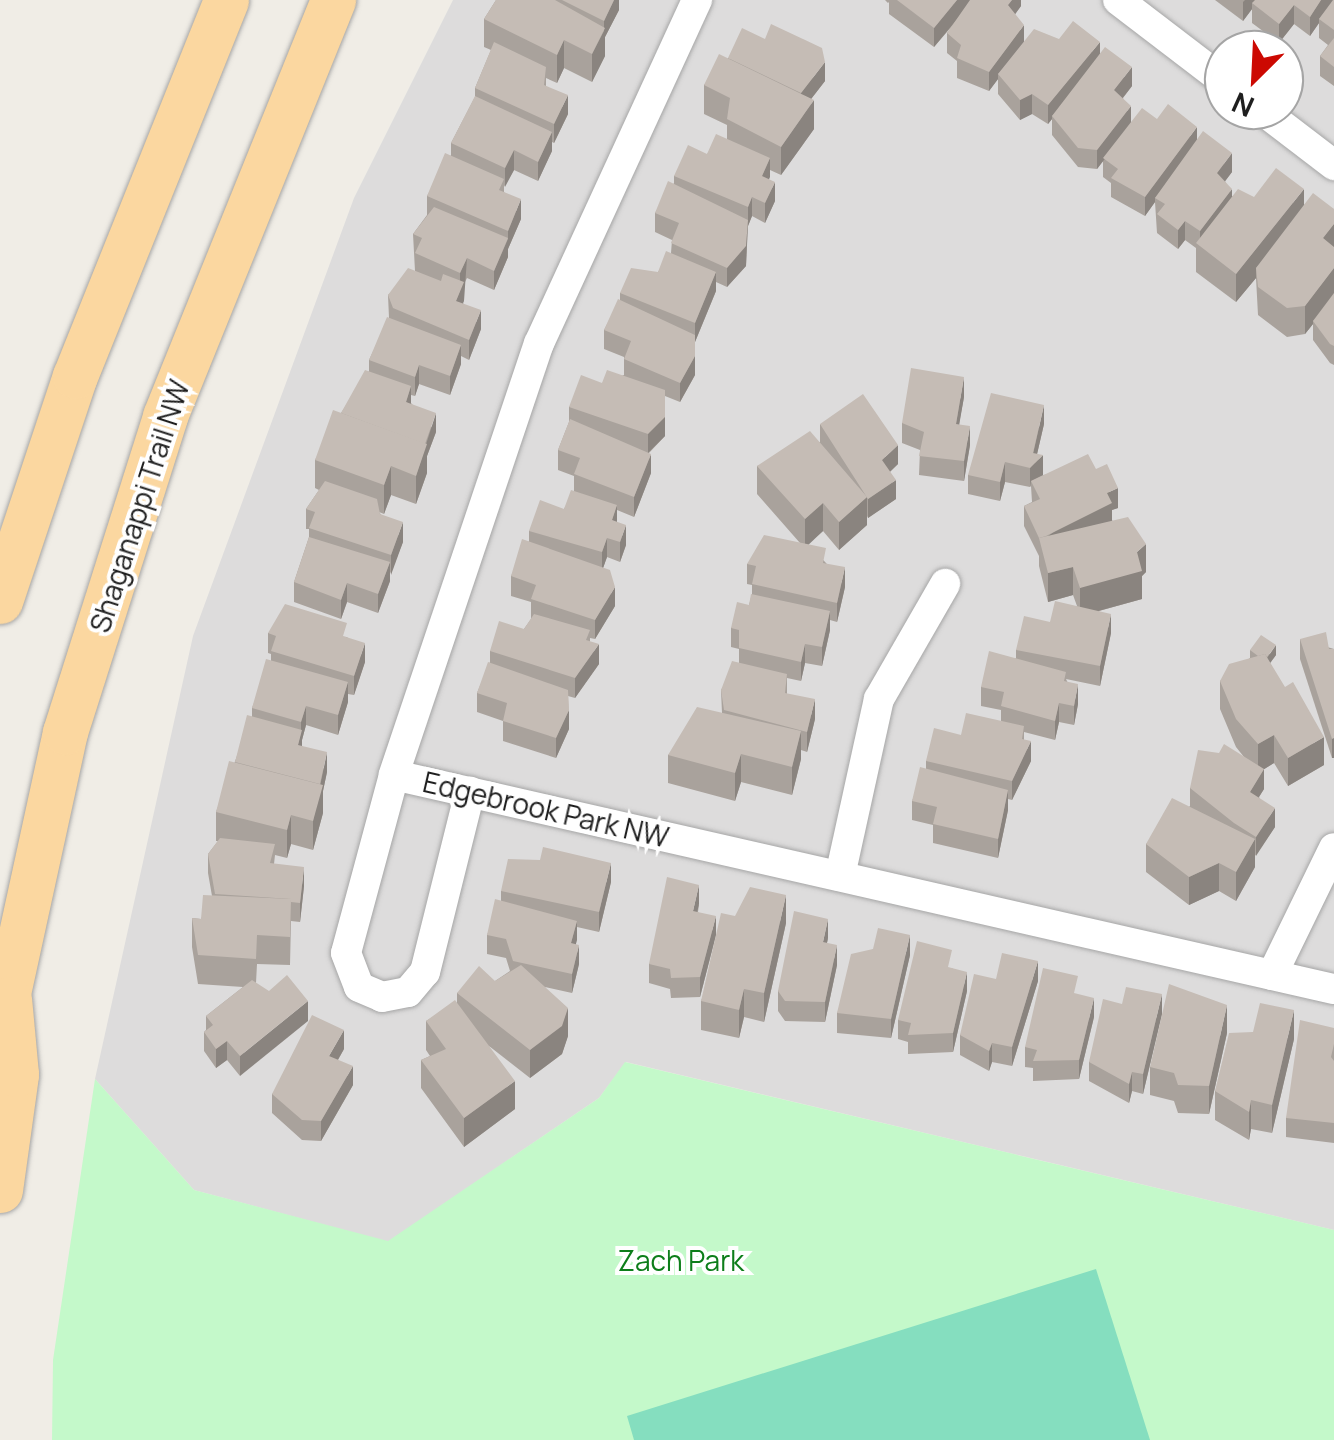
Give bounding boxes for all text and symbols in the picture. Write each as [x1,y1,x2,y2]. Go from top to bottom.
north arrow [1204,30,1304,130]
text: N [1226,84,1260,127]
street label: Shaganappi Trail NW [82,376,196,636]
street label: Edgebrook Park NW [420,764,672,854]
park label: Zach Park [618,1243,744,1277]

